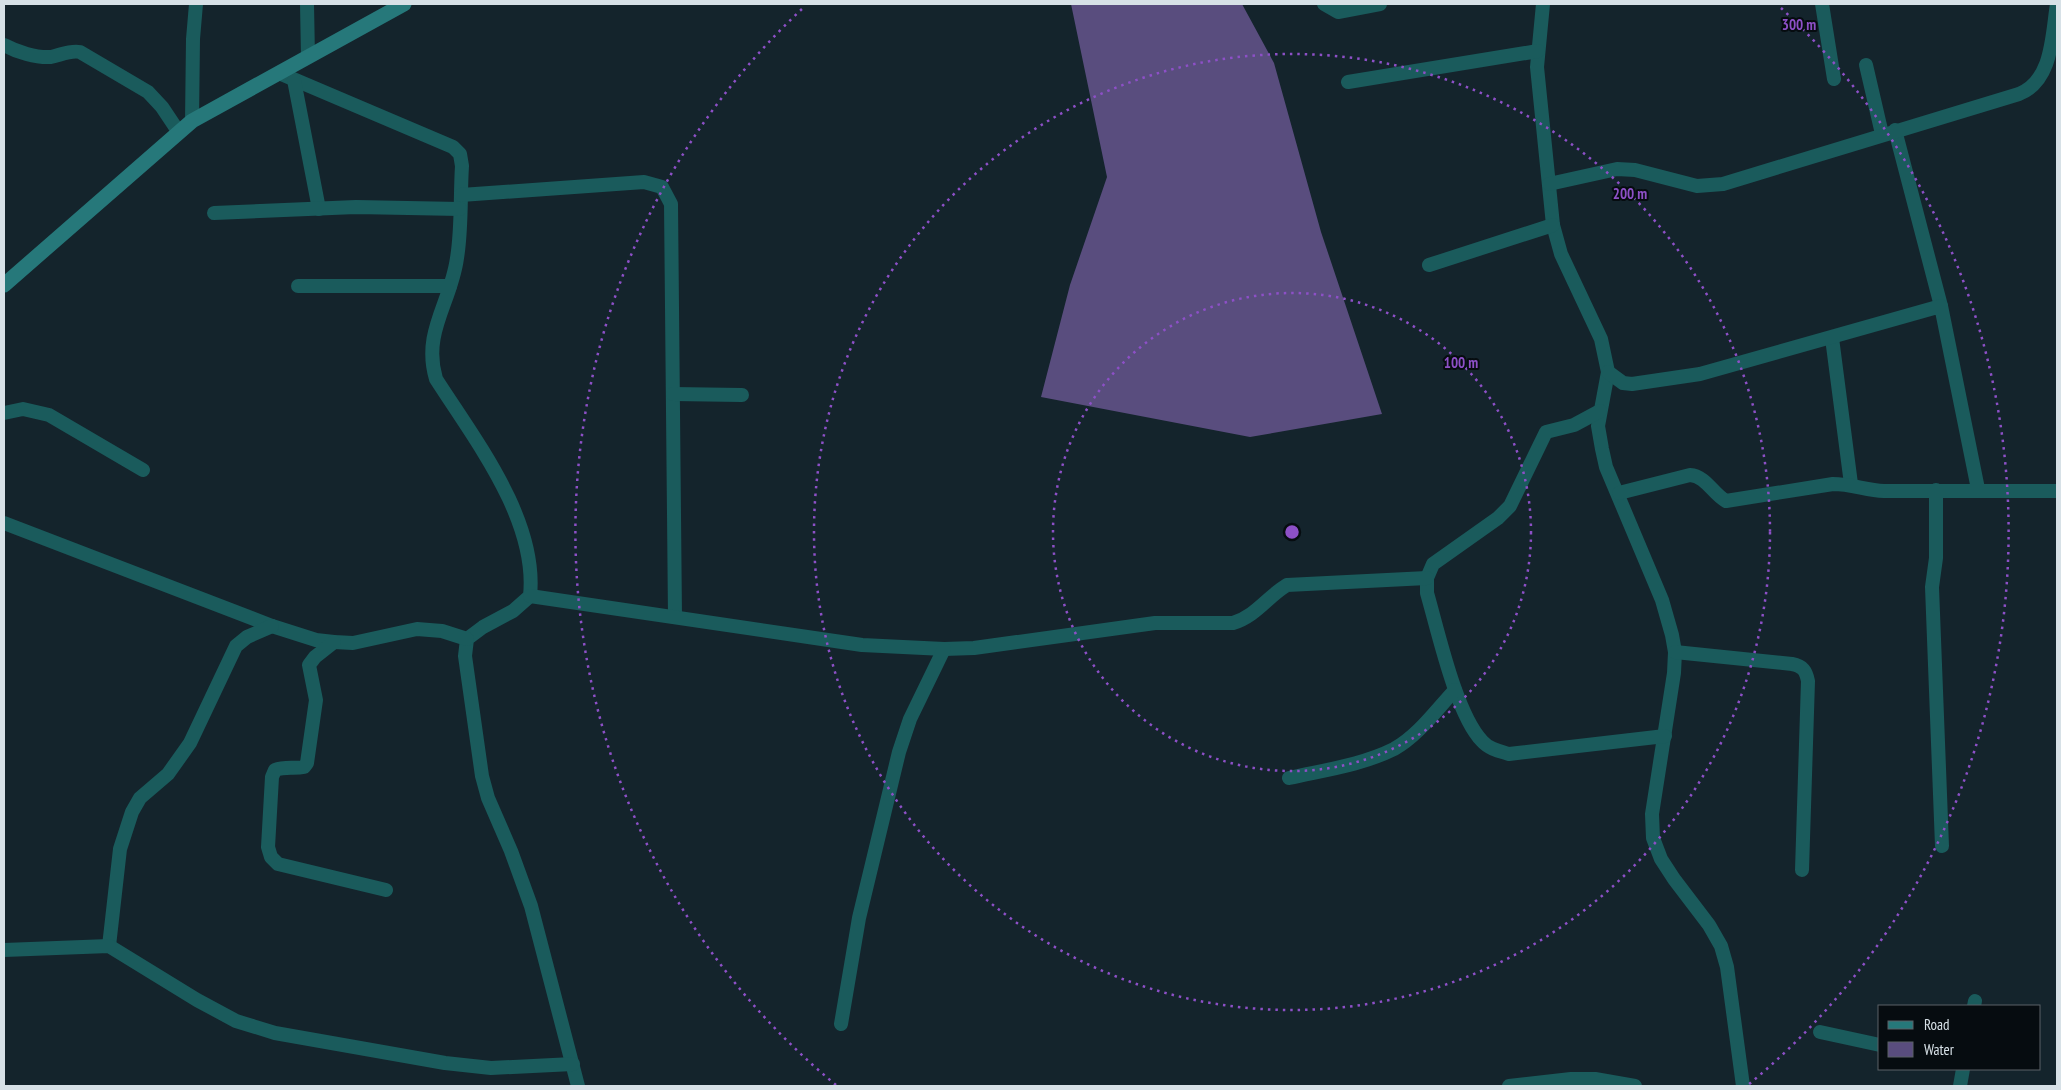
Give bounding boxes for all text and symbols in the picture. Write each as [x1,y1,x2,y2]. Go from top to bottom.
text: 300 m [1782,15,1816,34]
text: 200 m [1613,184,1647,203]
text: 100 m [1444,353,1478,372]
centre of rings [1283,523,1301,541]
legend [1878,1005,2041,1070]
text: Road [1924,1015,1950,1034]
text: Water [1924,1040,1955,1059]

